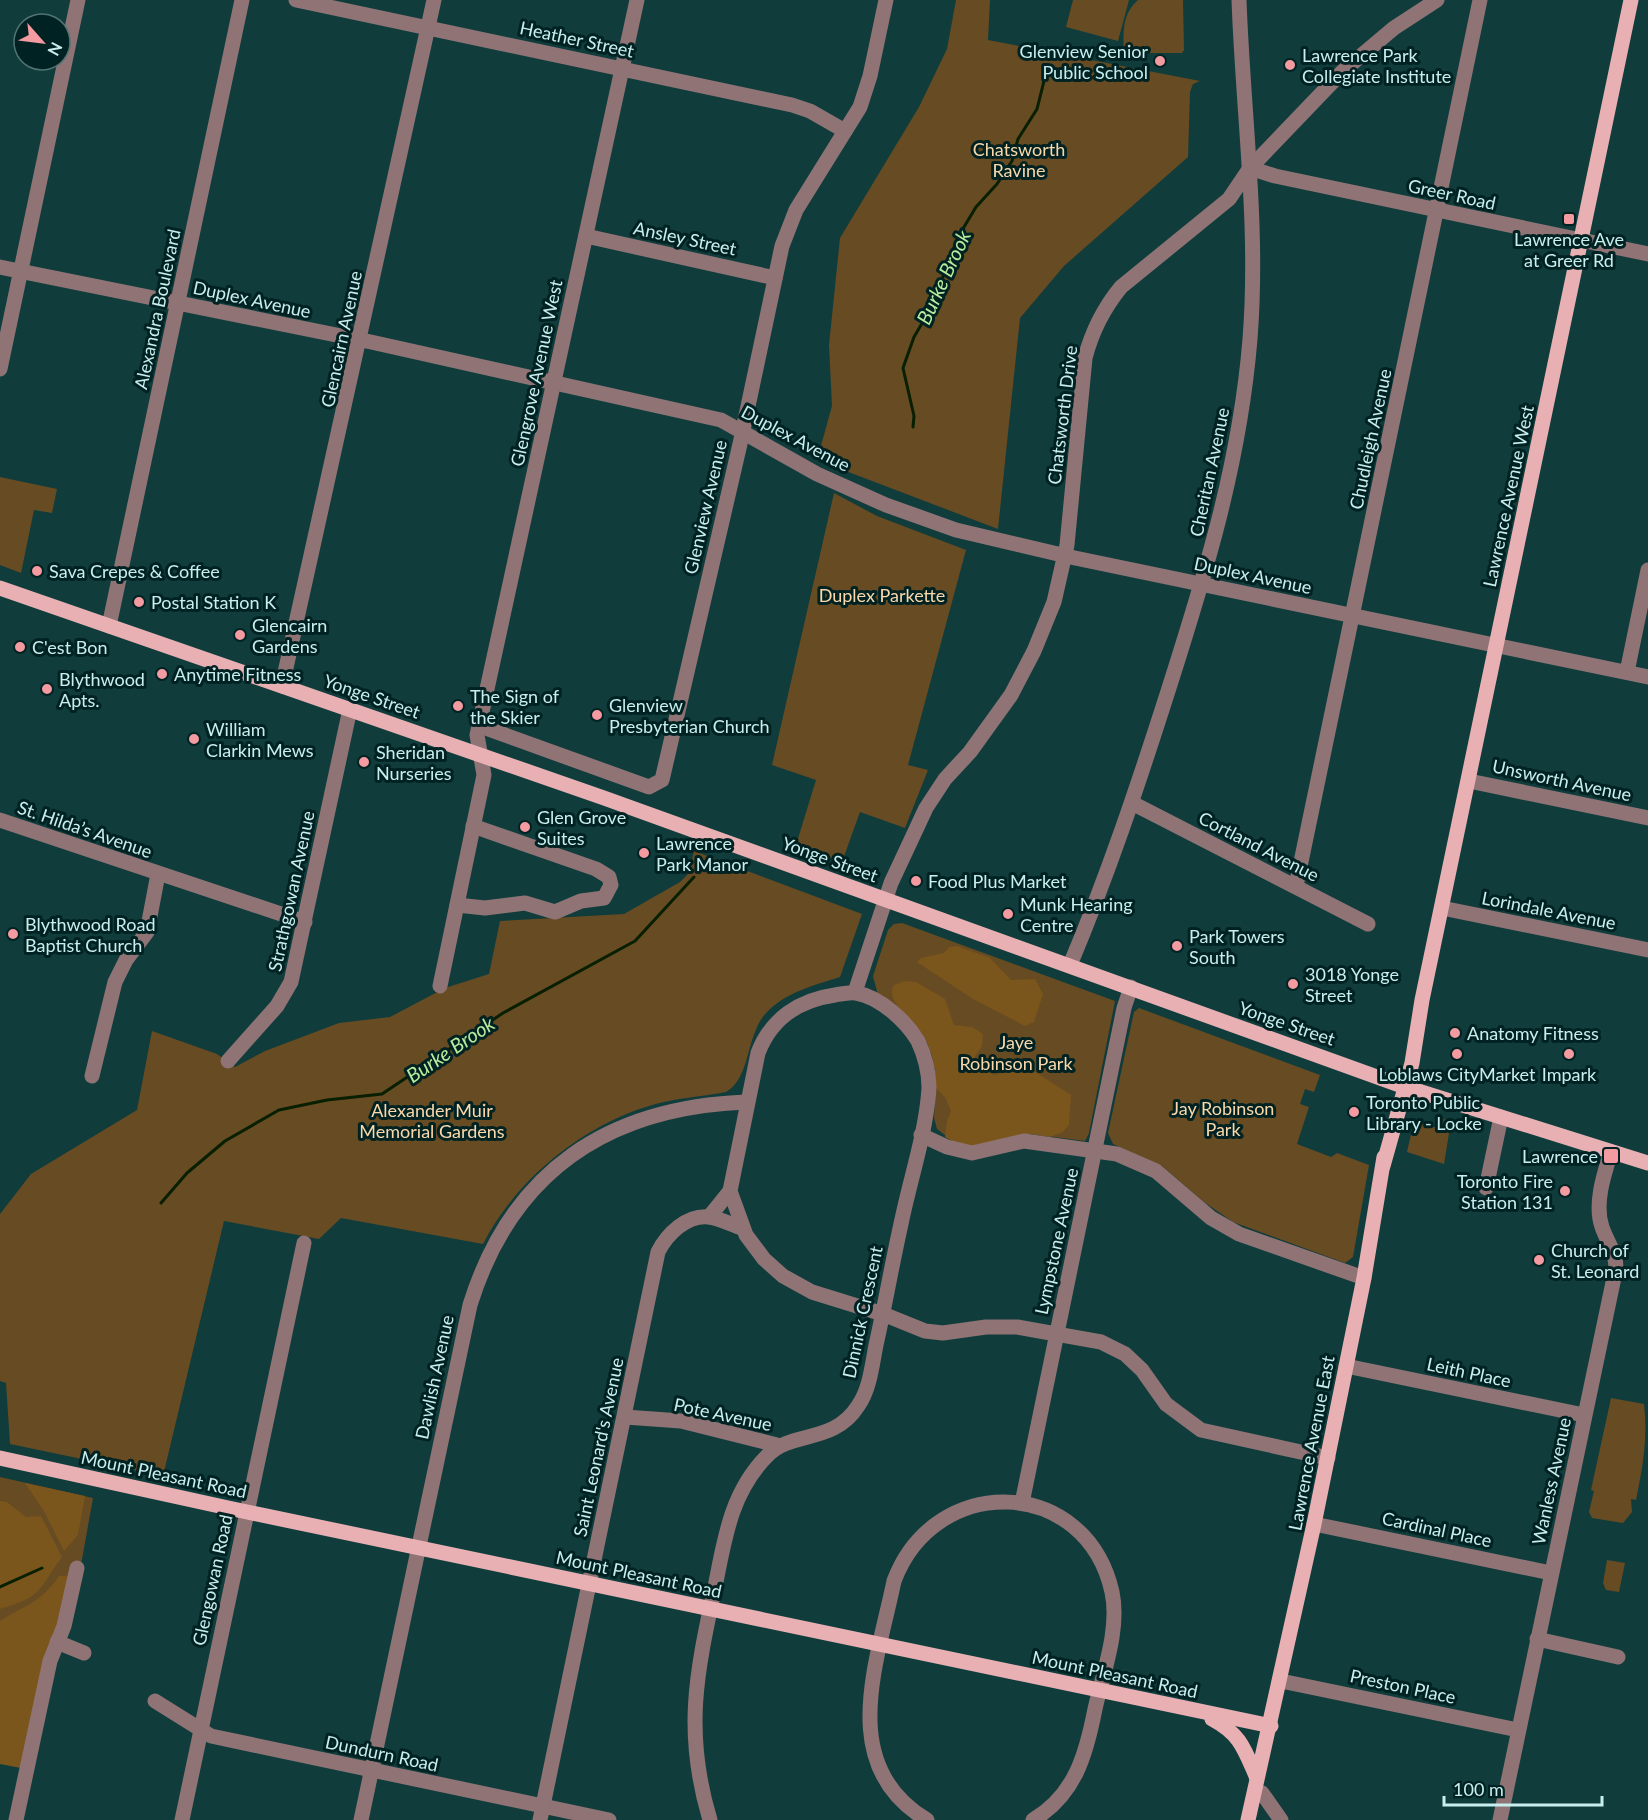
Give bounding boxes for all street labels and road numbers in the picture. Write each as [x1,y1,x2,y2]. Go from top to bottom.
street label: Heather Street [518,16,637,62]
street label: Greer Road [1406,174,1498,214]
street label: Ansley Street [632,216,739,260]
street label: Alexandra Boulevard [129,227,185,391]
street label: Glencairn Avenue [316,269,366,409]
street label: Duplex Avenue [191,276,313,322]
street label: Glengrove Avenue West [505,277,567,468]
street label: Chatsworth Drive [1043,344,1081,486]
street label: Chudleigh Avenue [1344,367,1396,511]
street label: Duplex Avenue [738,400,854,476]
street label: Lawrence Avenue West [1478,403,1538,589]
street label: Cheritan Avenue [1185,405,1233,539]
street label: Glenview Avenue [679,438,731,576]
street label: Duplex Avenue [1192,552,1314,598]
street label: Yonge Street [321,669,423,723]
street label: Unsworth Avenue [1490,755,1634,805]
street label: St. Hilda’s Avenue [15,796,155,862]
street label: Cortland Avenue [1195,806,1323,886]
street label: Strathgowan Avenue [263,809,319,973]
street label: Yonge Street [779,832,881,887]
street label: Lorindale Avenue [1480,886,1618,934]
street label: Yonge Street [1236,996,1338,1050]
street label: Lympstone Avenue [1030,1166,1082,1316]
street label: Dinnick Crescent [837,1243,887,1380]
street label: Dawlish Avenue [410,1313,458,1441]
street label: Leith Place [1425,1352,1513,1392]
street label: Lawrence Avenue East [1283,1353,1339,1532]
street label: Saint Leonard's Avenue [568,1356,628,1538]
street label: Pote Avenue [672,1393,774,1435]
street label: Wanless Avenue [1527,1415,1575,1547]
street label: Mount Pleasant Road [79,1446,249,1502]
street label: Cardinal Place [1380,1507,1494,1551]
street label: Glengowan Road [187,1512,237,1648]
street label: Mount Pleasant Road [554,1546,724,1602]
street label: Mount Pleasant Road [1030,1646,1200,1702]
street label: Preston Place [1348,1664,1458,1708]
street label: Dundurn Road [324,1730,440,1776]

